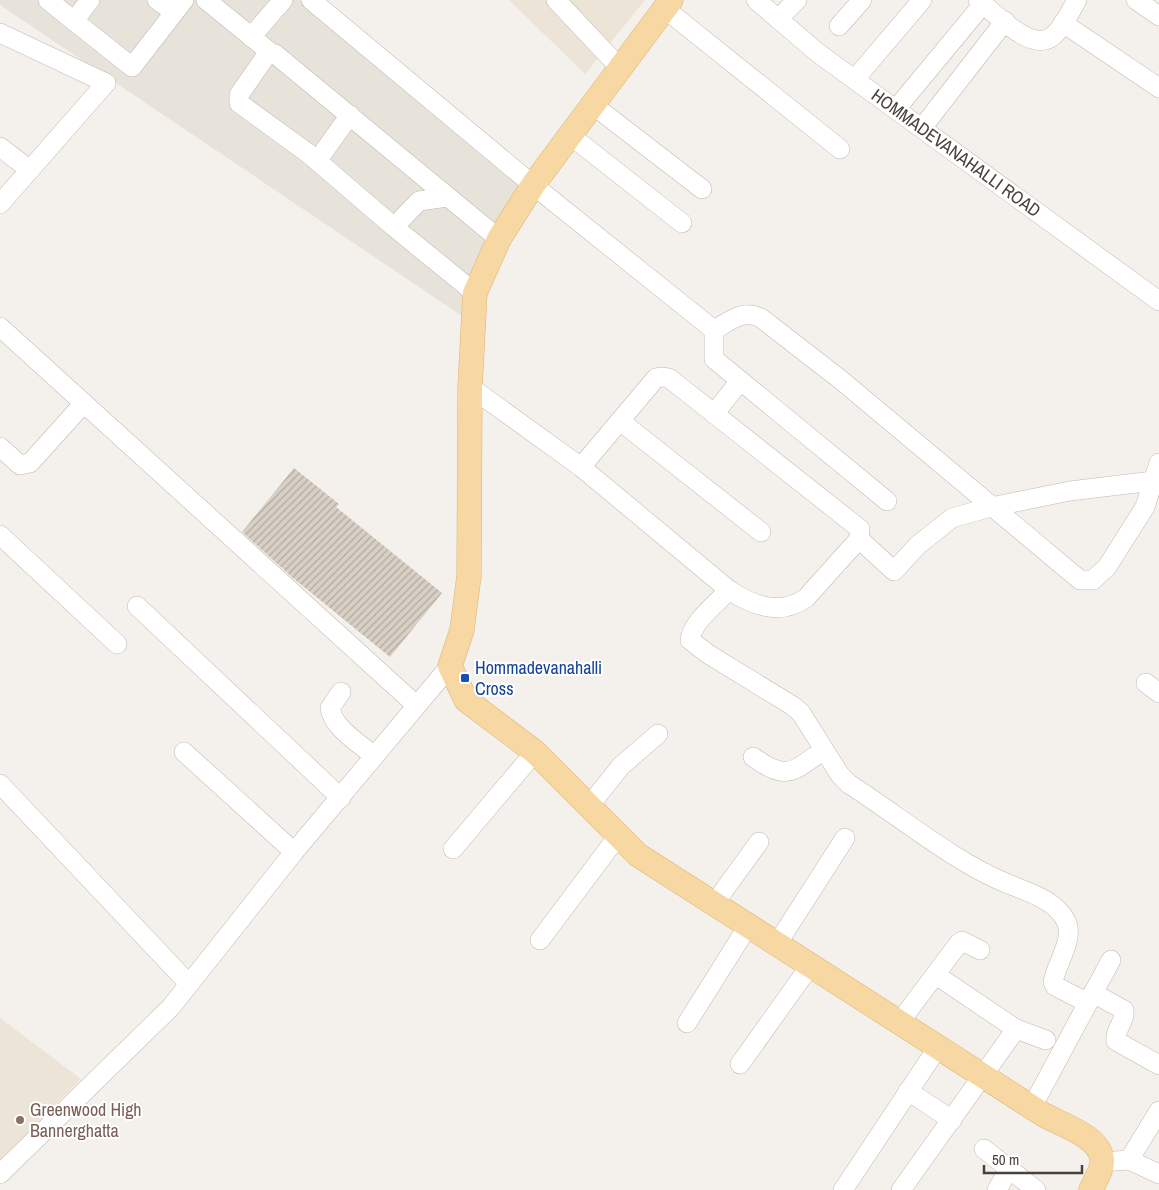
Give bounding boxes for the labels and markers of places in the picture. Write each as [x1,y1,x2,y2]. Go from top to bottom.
place label: Hommadevanahalli Cross [475,655,602,701]
marker: Hommadevanahalli Cross [459,672,471,684]
place label: Greenwood High Bannerghatta [30,1097,142,1143]
marker: Greenwood High Bannerghatta [14,1114,26,1126]

